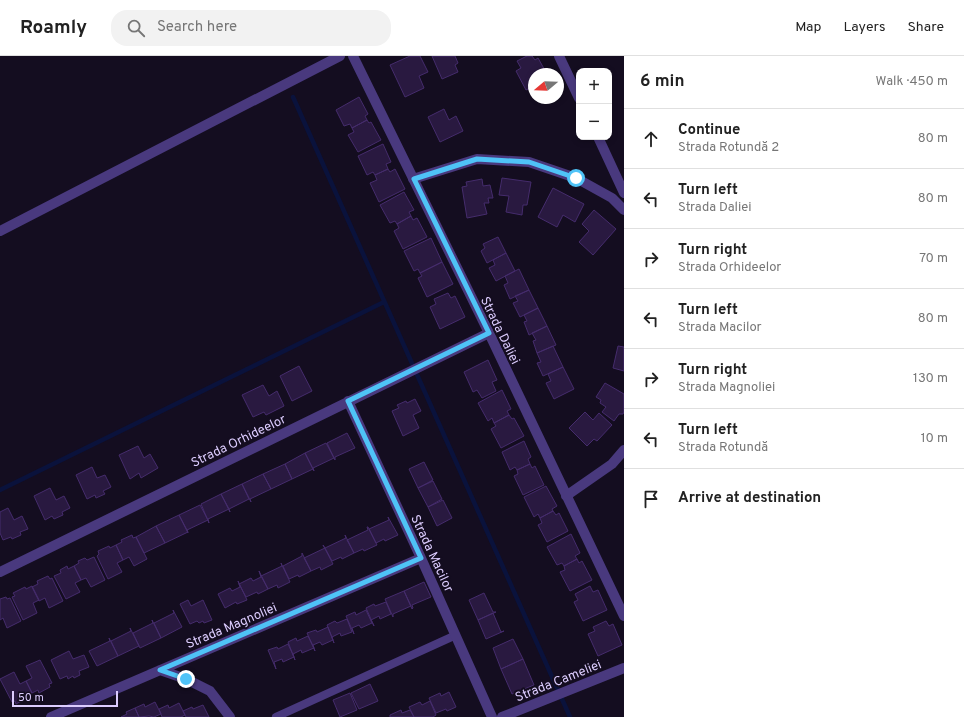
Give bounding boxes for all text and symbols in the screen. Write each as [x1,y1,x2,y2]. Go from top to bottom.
search box [111,10,391,46]
text: Roamly [20,16,87,40]
icon: search [125,17,147,39]
text: Search here [157,18,237,37]
text: Map [795,19,821,36]
text: Layers [843,19,885,36]
text: Share [907,19,944,36]
north arrow [528,68,564,104]
map controls [576,68,612,140]
button: + [576,68,612,104]
text: 6 min [640,71,684,93]
text: Walk · 450 m [876,74,948,90]
button: − [576,104,612,140]
text: Continue [678,121,740,140]
icon: ahead [640,128,662,150]
text: 80 m [918,131,948,147]
text: Strada Rotundă 2 [678,140,779,156]
route start [567,169,585,187]
text: Turn left [678,181,738,200]
icon: left [640,188,662,210]
text: 80 m [918,191,948,207]
text: Strada Daliei [678,200,752,216]
text: Turn right [678,241,747,260]
icon: right [640,248,662,270]
text: 70 m [919,251,948,267]
text: Strada Orhideelor [678,260,781,276]
street label: Strada Daliei [476,294,523,367]
text: Turn left [678,301,738,320]
icon: left [640,308,662,330]
text: 80 m [918,311,948,327]
text: Strada Macilor [678,320,762,336]
text: Turn right [678,361,747,380]
icon: right [640,368,662,390]
text: 130 m [913,371,948,387]
text: Strada Magnoliei [678,380,775,396]
street label: Strada Orhideelor [189,412,289,472]
text: Turn left [678,421,738,440]
icon: left [640,428,662,450]
text: 10 m [921,431,948,447]
text: Strada Rotundă [678,440,768,456]
icon: arrive [640,488,662,510]
text: Arrive at destination [678,489,821,508]
street label: Strada Macilor [406,513,456,595]
street label: Strada Magnoliei [184,600,280,653]
street label: Strada Cameliei [513,657,604,706]
route end [177,670,195,688]
scale bar [12,689,118,708]
text: 50 m [18,691,44,705]

